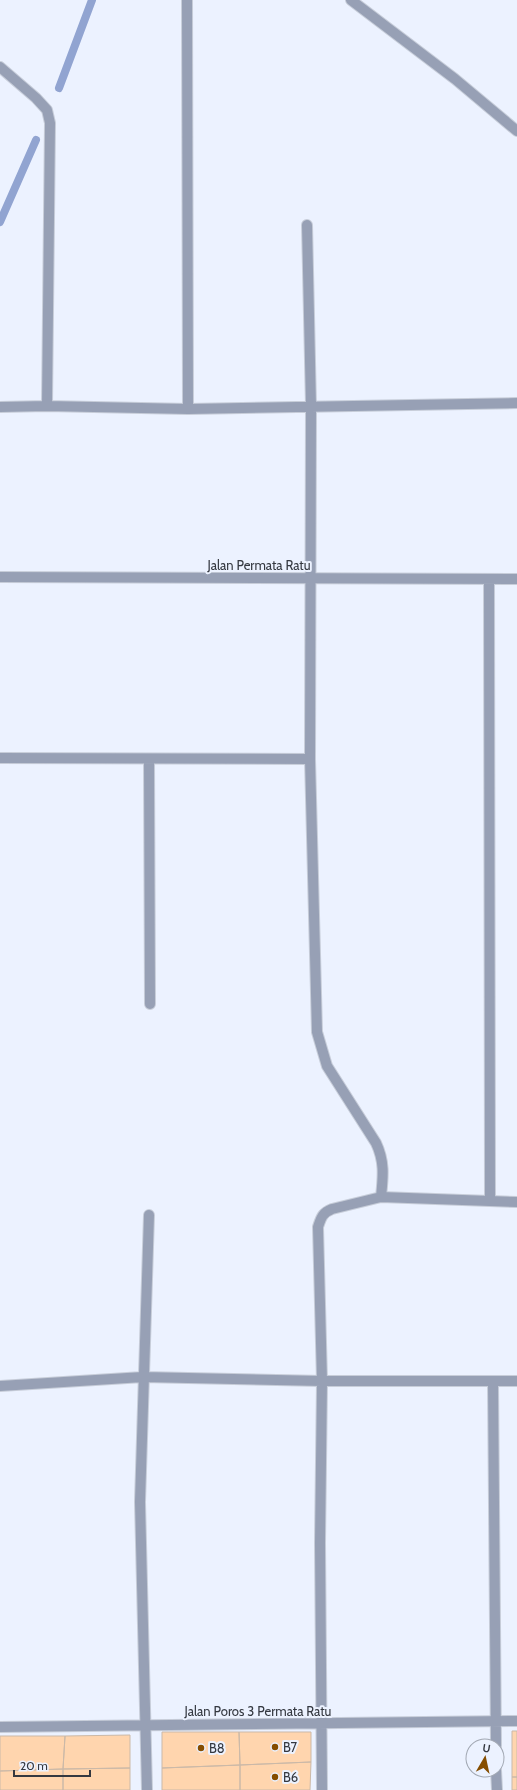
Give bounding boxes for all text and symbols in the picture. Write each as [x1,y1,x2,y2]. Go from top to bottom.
street label: Jalan Permata Ratu [206,557,311,573]
street label: Jalan Poros 3 Permata Ratu [184,1703,332,1719]
north arrow [465,1738,505,1778]
place label: B7 [283,1739,298,1755]
place label: B8 [209,1740,225,1756]
text: U [482,1741,492,1756]
marker: B7 [270,1742,280,1752]
marker: B8 [196,1743,206,1753]
scale bar [14,1752,90,1778]
text: 20 m [20,1758,48,1773]
place label: B6 [283,1769,298,1785]
marker: B6 [270,1772,280,1782]

